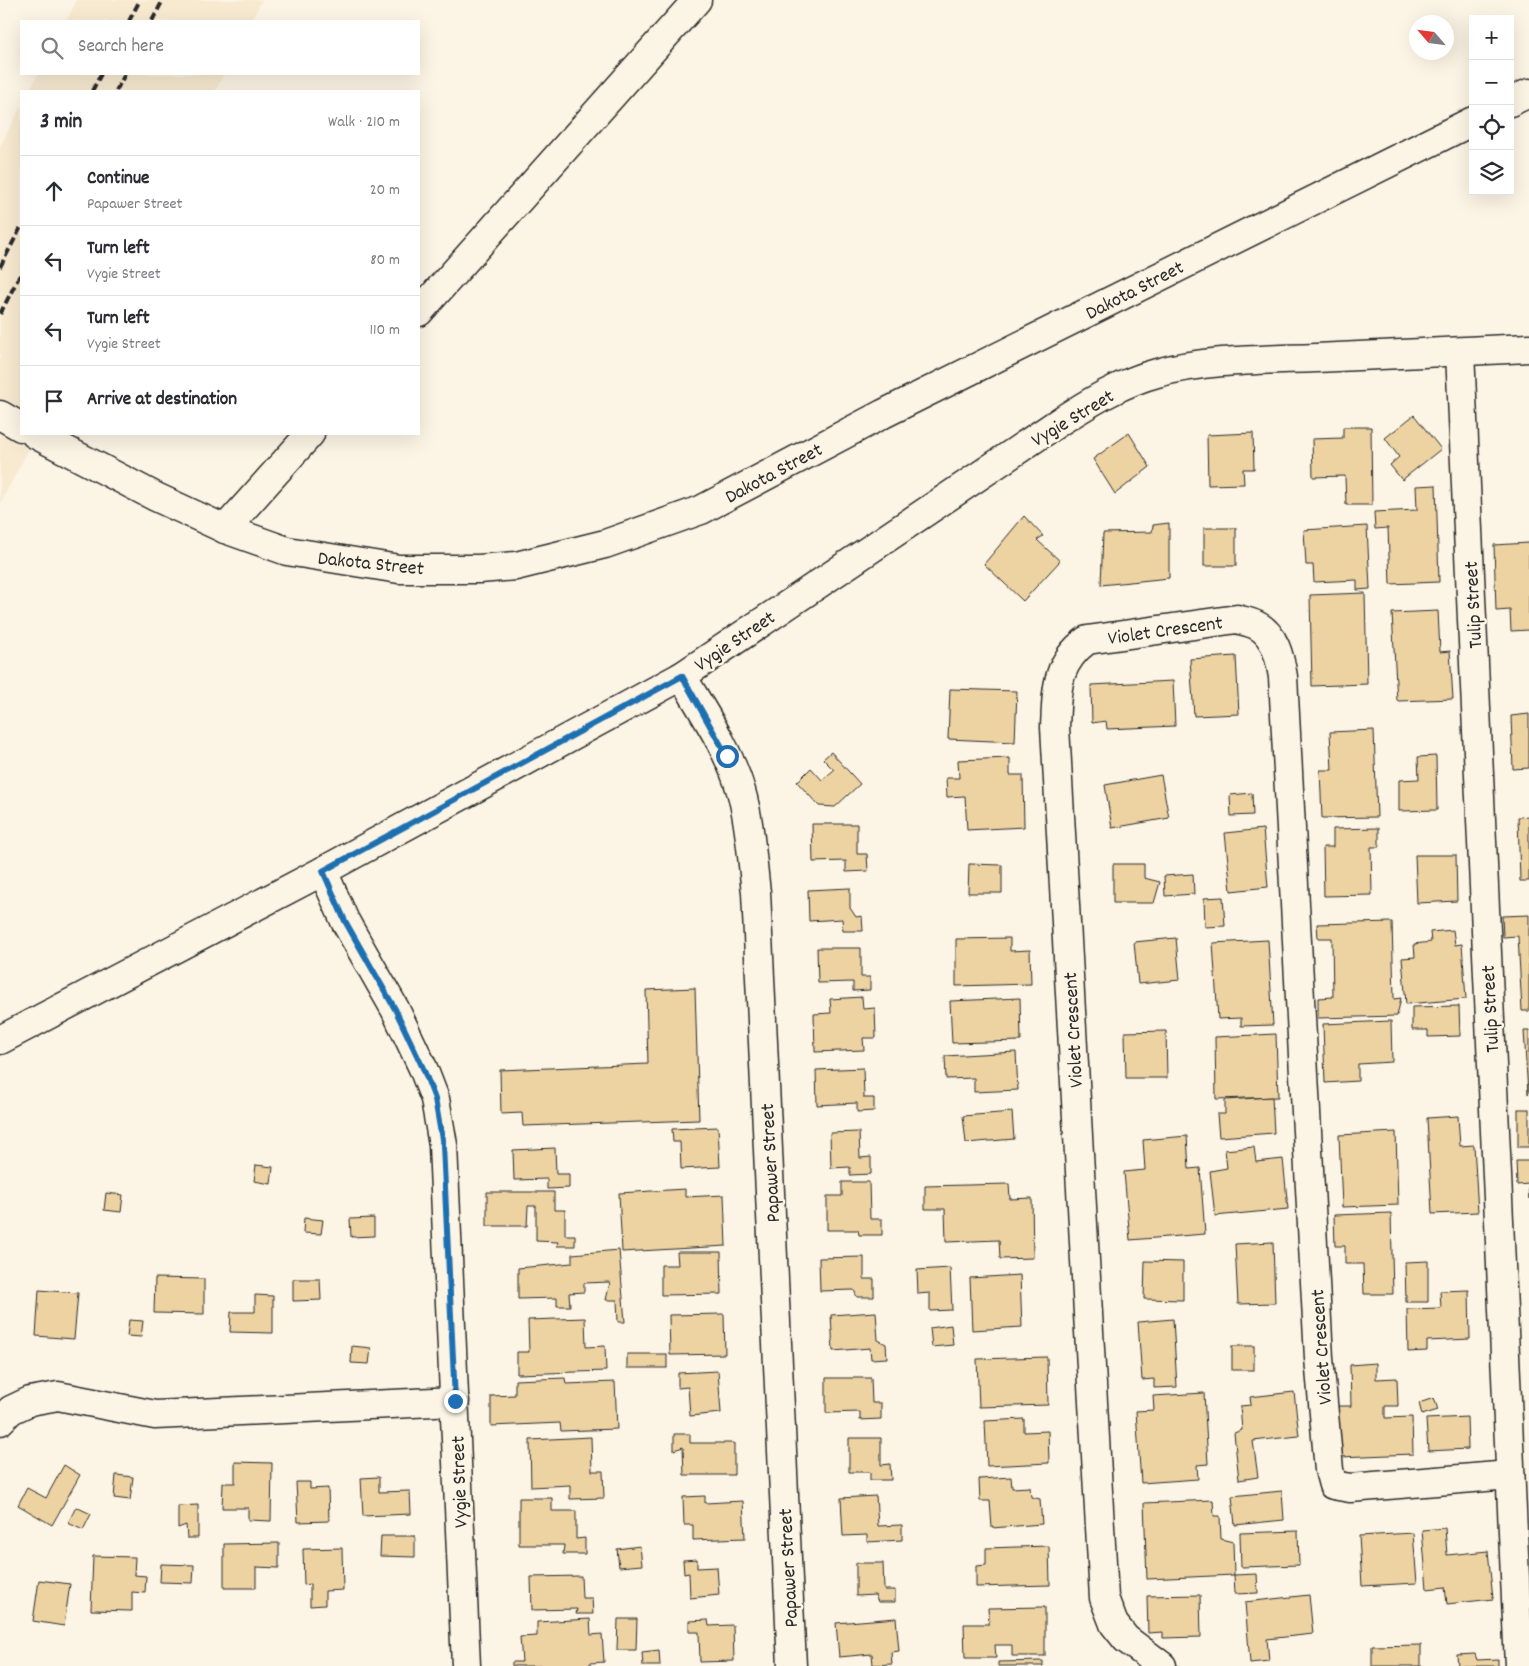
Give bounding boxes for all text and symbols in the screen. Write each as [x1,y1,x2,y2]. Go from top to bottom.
north arrow [1409,15,1454,60]
map controls [1469,15,1514,195]
button: + [1469,15,1514,60]
search box [20,20,420,75]
icon: search [38,34,66,62]
text: Search here [78,34,164,61]
button: − [1469,60,1514,105]
button: locate [1469,105,1514,150]
text: 3 min [40,108,82,138]
text: Walk · 210 m [328,111,400,134]
button: layers [1469,150,1514,195]
text: Continue [87,166,149,193]
icon: ahead [40,177,68,205]
text: 20 m [370,179,400,202]
text: Papawer Street [87,193,182,216]
text: Turn left [87,236,150,263]
icon: left [40,247,68,275]
text: 80 m [370,249,400,272]
street label: Dakota Street [1081,255,1189,328]
text: Vygie Street [87,263,161,286]
text: Turn left [87,306,150,333]
icon: left [40,317,68,345]
text: 110 m [370,319,400,342]
text: Vygie Street [87,333,161,356]
street label: Vygie Street [1027,384,1120,455]
icon: arrive [40,387,68,415]
text: Arrive at destination [87,387,237,414]
street label: Dakota Street [721,437,828,512]
street label: Dakota Street [316,545,425,584]
street label: Tulip Street [1459,560,1491,649]
street label: Vygie Street [690,605,782,680]
street label: Violet Crescent [1106,610,1225,654]
route start [716,745,739,768]
street label: Tulip Street [1476,964,1508,1053]
street label: Violet Crescent [1058,971,1092,1088]
street label: Papawer Street [755,1103,789,1223]
street label: Violet Crescent [1305,1288,1341,1405]
route end [444,1390,467,1413]
street label: Vygie Street [445,1435,477,1528]
street label: Papawer Street [773,1508,807,1628]

